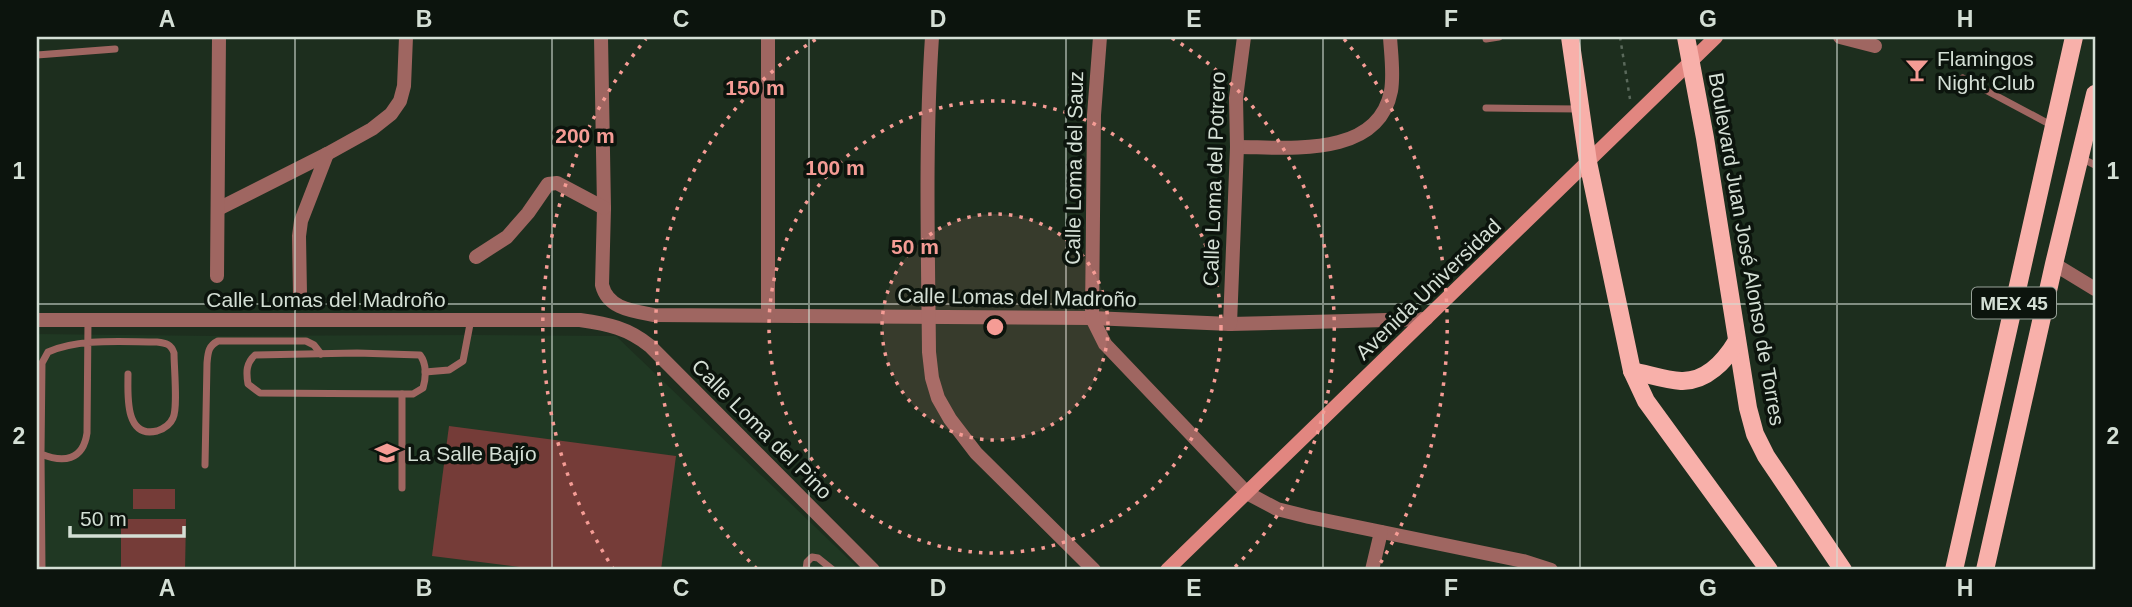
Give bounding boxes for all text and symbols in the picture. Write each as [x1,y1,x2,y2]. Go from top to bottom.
text: A [159,6,175,32]
text: B [416,6,432,32]
text: C [673,6,689,32]
text: D [930,6,946,32]
text: E [1186,6,1202,32]
text: F [1444,6,1458,32]
text: G [1699,6,1717,32]
text: H [1957,6,1973,32]
place label: Flamingos Night Club [1937,47,2035,94]
bar icon: Flamingos Night Club [1903,56,1931,84]
street label: Calle Loma del Sauz [1061,71,1087,265]
street label: Calle Loma del Potrero [1199,71,1229,287]
street label: Boulevard Juan José Alonso de Torres [1705,71,1789,427]
text: 150 m [725,76,785,99]
text: 200 m [555,124,615,147]
text: 100 m [805,156,865,179]
text: 1 [13,158,26,184]
text: 1 [2107,158,2120,184]
street label: Avenida Universidad [1351,214,1505,364]
text: 50 m [891,235,939,258]
street label: Calle Lomas del Madroño [897,283,1137,311]
street label: Calle Lomas del Madroño [206,288,446,311]
road number: MEX 45 [1972,288,2056,318]
centre of rings [983,315,1007,339]
street label: Calle Loma del Pino [687,354,837,504]
text: 2 [13,423,25,449]
text: 2 [2107,423,2119,449]
school or university icon: La Salle Bajío [373,439,401,467]
place label: La Salle Bajío [407,442,537,465]
scale bar [70,495,184,539]
text: 50 m [80,507,127,530]
text: A [159,575,175,601]
text: B [416,575,432,601]
text: C [673,575,689,601]
text: D [930,575,946,601]
text: E [1186,575,1202,601]
text: F [1444,575,1458,601]
text: G [1699,575,1717,601]
text: H [1957,575,1973,601]

